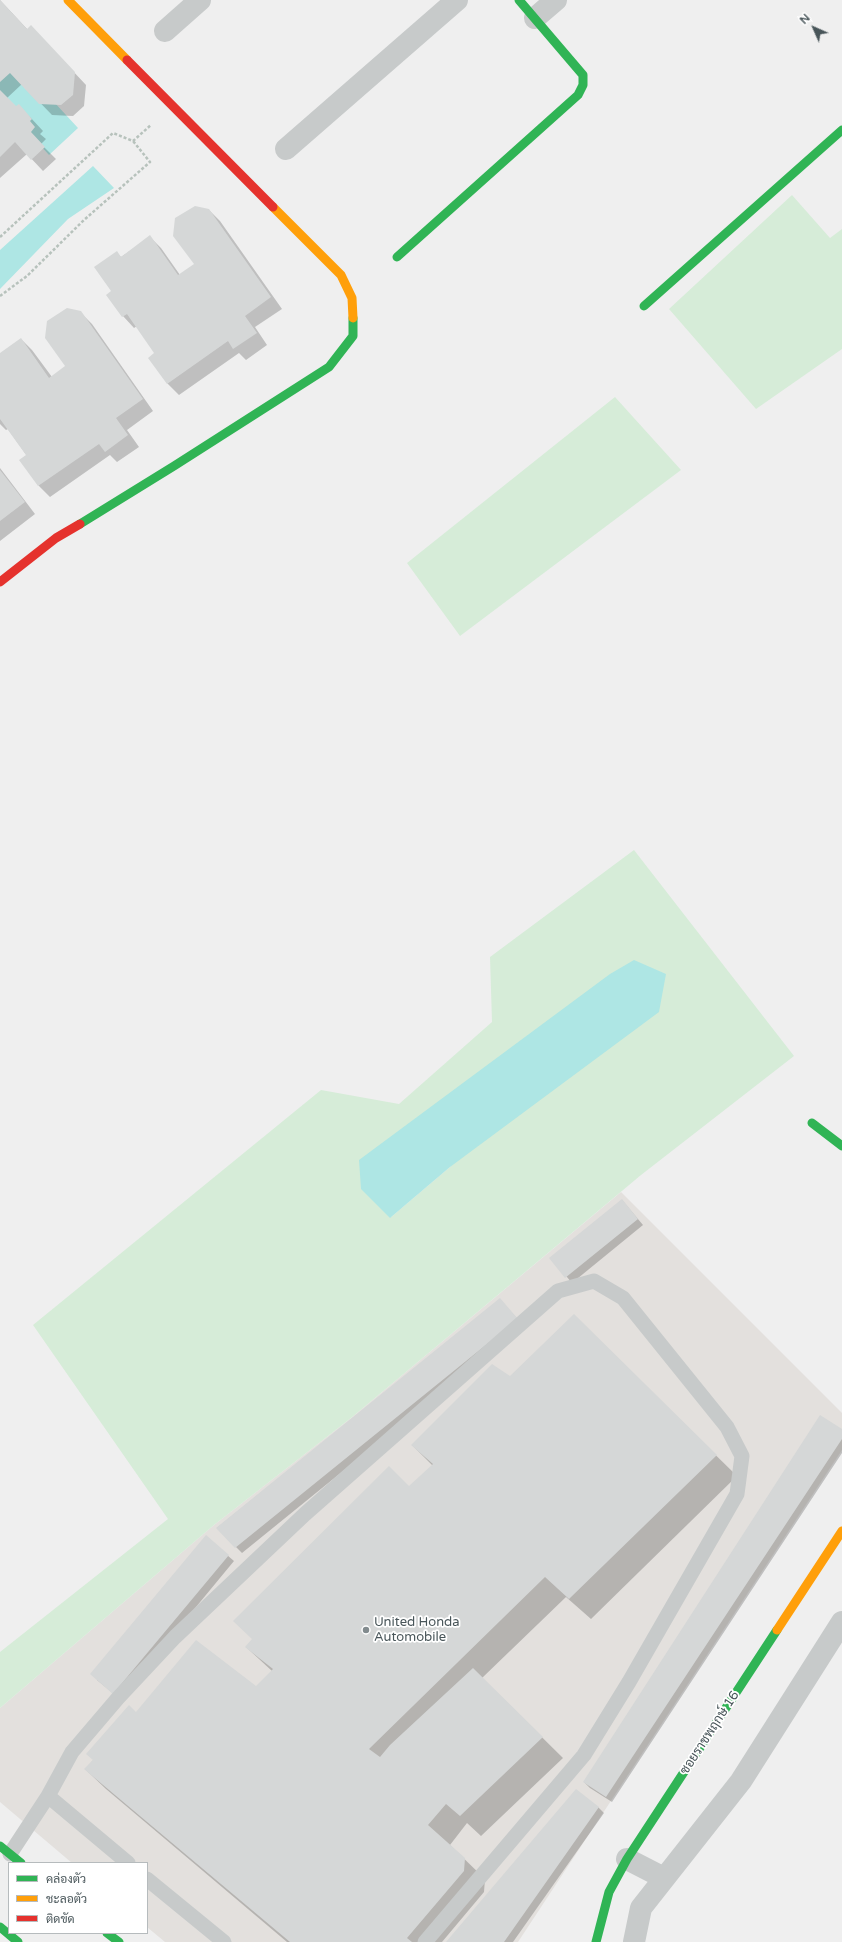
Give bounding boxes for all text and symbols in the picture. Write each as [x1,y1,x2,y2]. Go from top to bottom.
north arrow [794,8,834,48]
text: N [797,11,813,27]
place label: United Honda Automobile [374,1615,460,1646]
marker: United Honda Automobile [361,1625,371,1635]
street label: ซอยราชพฤกษ์ 16 [677,1688,743,1778]
legend [8,1862,148,1934]
text: คล่องตัว [46,1872,86,1886]
text: ชะลอตัว [46,1892,87,1906]
text: ติดขัด [46,1912,75,1926]

